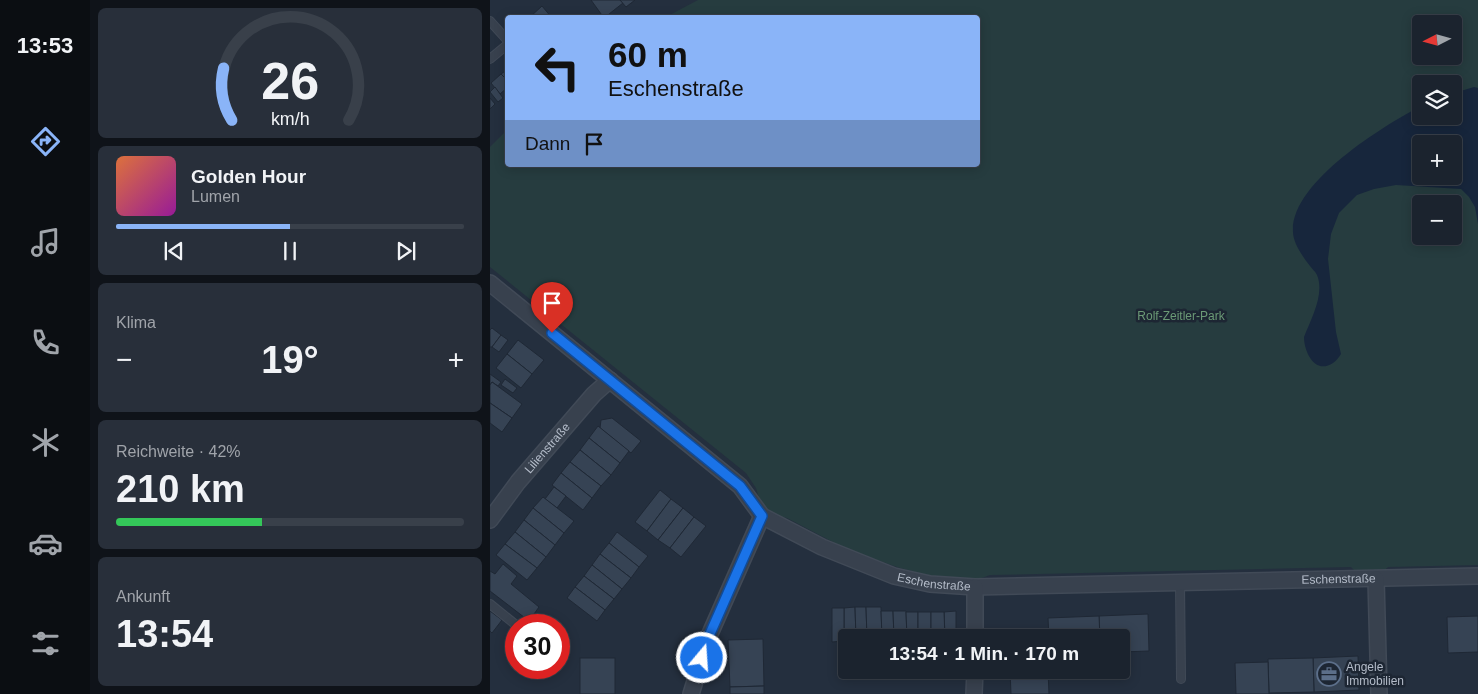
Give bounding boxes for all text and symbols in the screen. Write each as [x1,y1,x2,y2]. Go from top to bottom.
north arrow [1412,15,1462,65]
map controls [1412,15,1462,245]
text: 13:53 [17,33,73,58]
icon: left [525,35,590,100]
text: 60 m [608,35,688,74]
text: 26 [261,52,319,110]
button: layers [1412,75,1462,125]
text: Eschenstraße [608,76,744,101]
text: km/h [271,109,309,129]
icon: directions [28,124,63,159]
icon: arrive [580,130,608,158]
text: Dann [525,133,570,154]
button: + [1412,135,1462,185]
text: Golden Hour [191,166,306,187]
text: Lumen [191,188,240,205]
button: − [1412,195,1462,245]
icon: music [28,225,63,260]
icon: previous [160,237,188,265]
icon: pause [276,237,304,265]
icon: next [392,237,420,265]
pin [531,282,573,333]
icon: arrive [538,289,566,317]
park label: Rolf-Zeitler-Park [1137,309,1226,323]
text: Klima [116,314,156,331]
icon: phone [28,325,63,360]
text: 19° [261,339,319,381]
text: − [116,344,132,375]
text: + [448,344,464,375]
street label: Lilienstraße [522,420,573,476]
icon: climate [28,425,63,460]
text: Reichweite · 42% [116,443,241,460]
text: 210 km [116,468,245,510]
icon: car [28,526,63,561]
street label: Eschenstraße [896,570,971,594]
street label: Eschenstraße [1301,571,1376,587]
text: Ankunft [116,588,170,605]
text: 13:54 [116,613,213,655]
speed limit sign: 30 [505,614,570,679]
icon: filters [28,626,63,661]
position arrow [675,631,727,683]
text: 13:54 · 1 Min. · 170 m [889,643,1079,664]
place label: Angele Immobilien [1346,660,1404,688]
office icon: Angele Immobilien [1316,661,1342,687]

